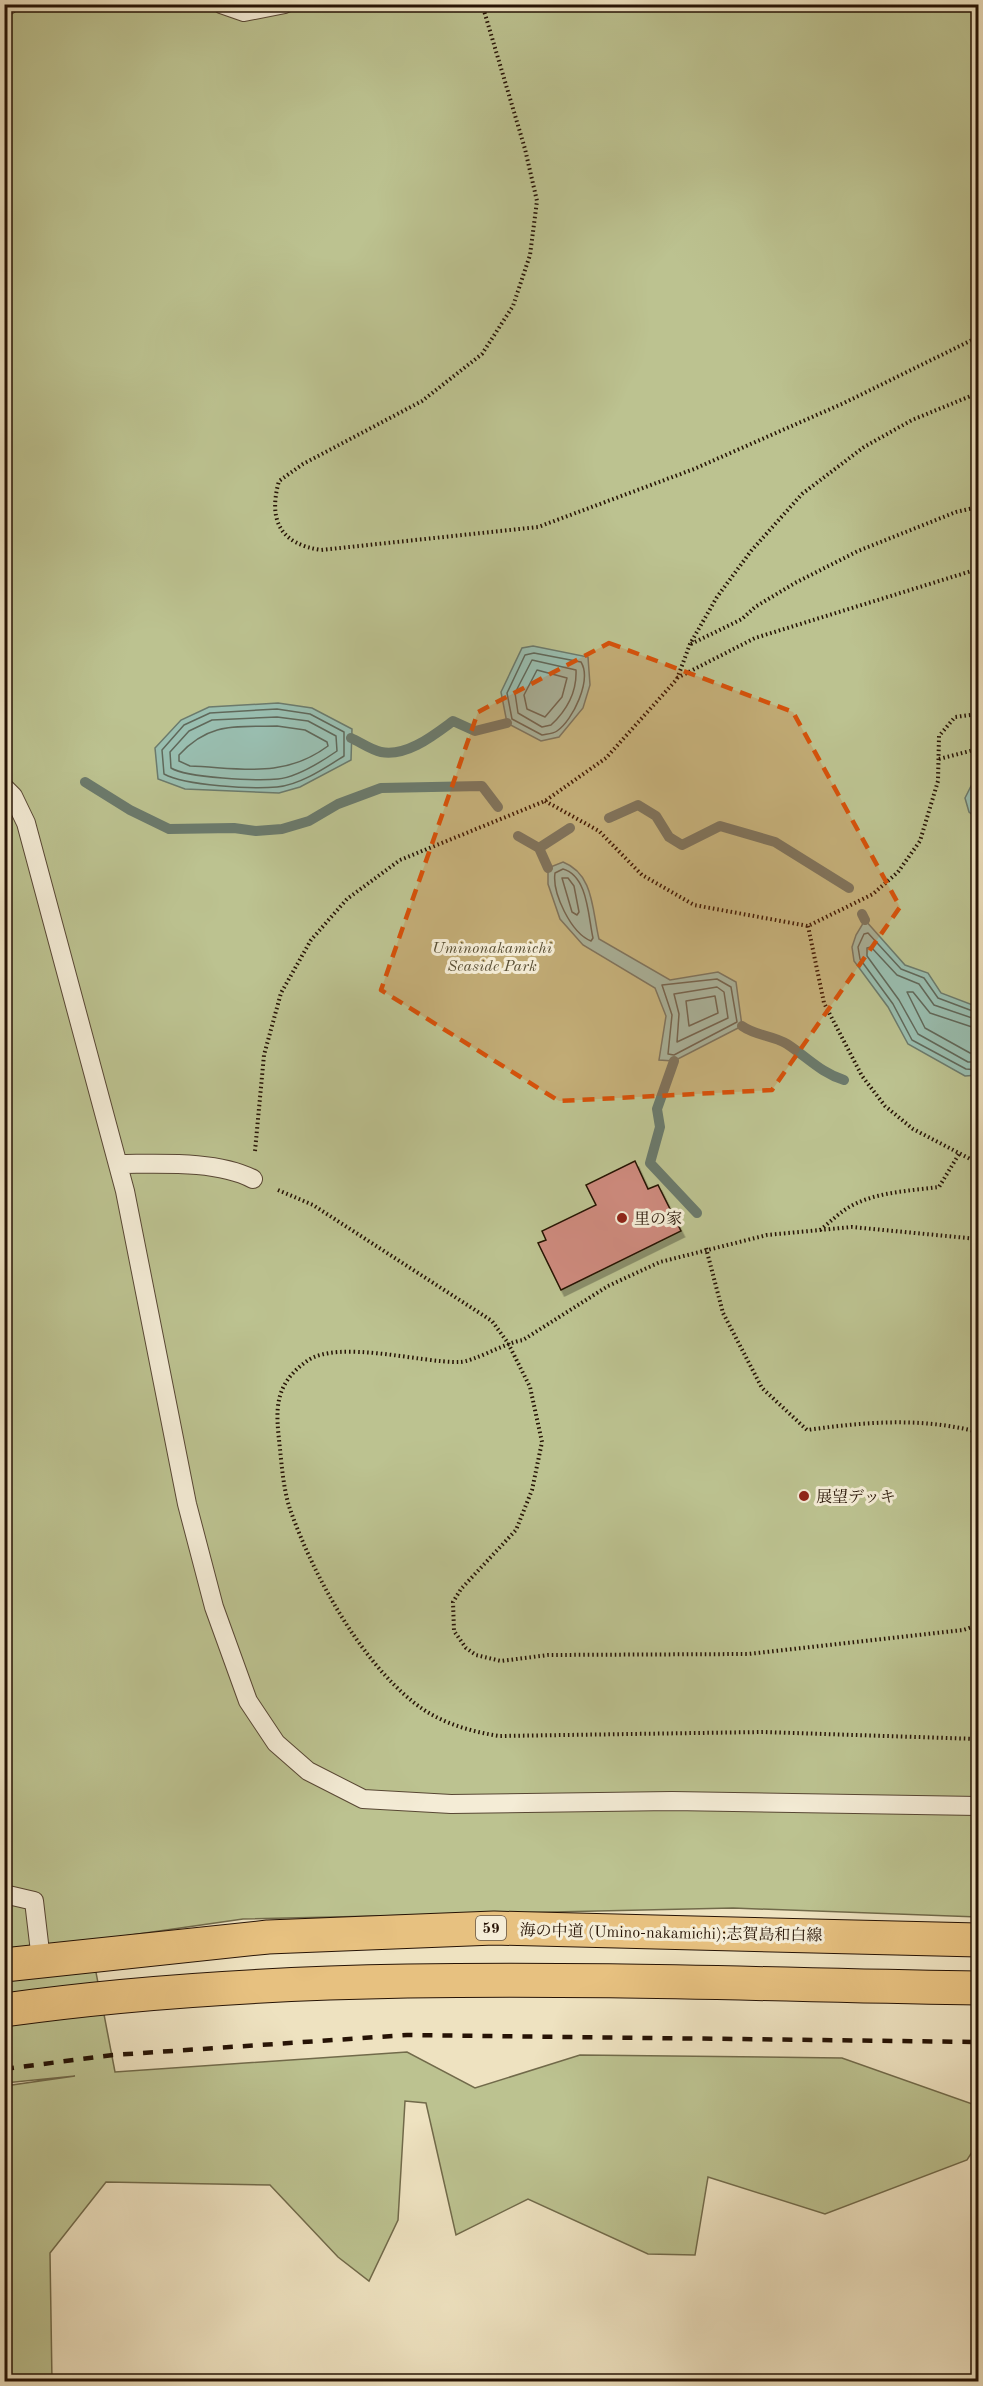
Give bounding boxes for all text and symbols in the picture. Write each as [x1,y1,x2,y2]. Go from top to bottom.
park label: Uminonakamichi Seaside Park [432,941,553,975]
place label: 里の家 [634,1210,682,1228]
marker: 里の家 [615,1211,629,1225]
place label: 展望デッキ [816,1488,896,1506]
marker: 展望デッキ [797,1489,811,1503]
road number: 59 [476,1916,506,1940]
street label: 海の中道 (Umino-nakamichi);志賀島和白線 [520,1921,822,1945]

